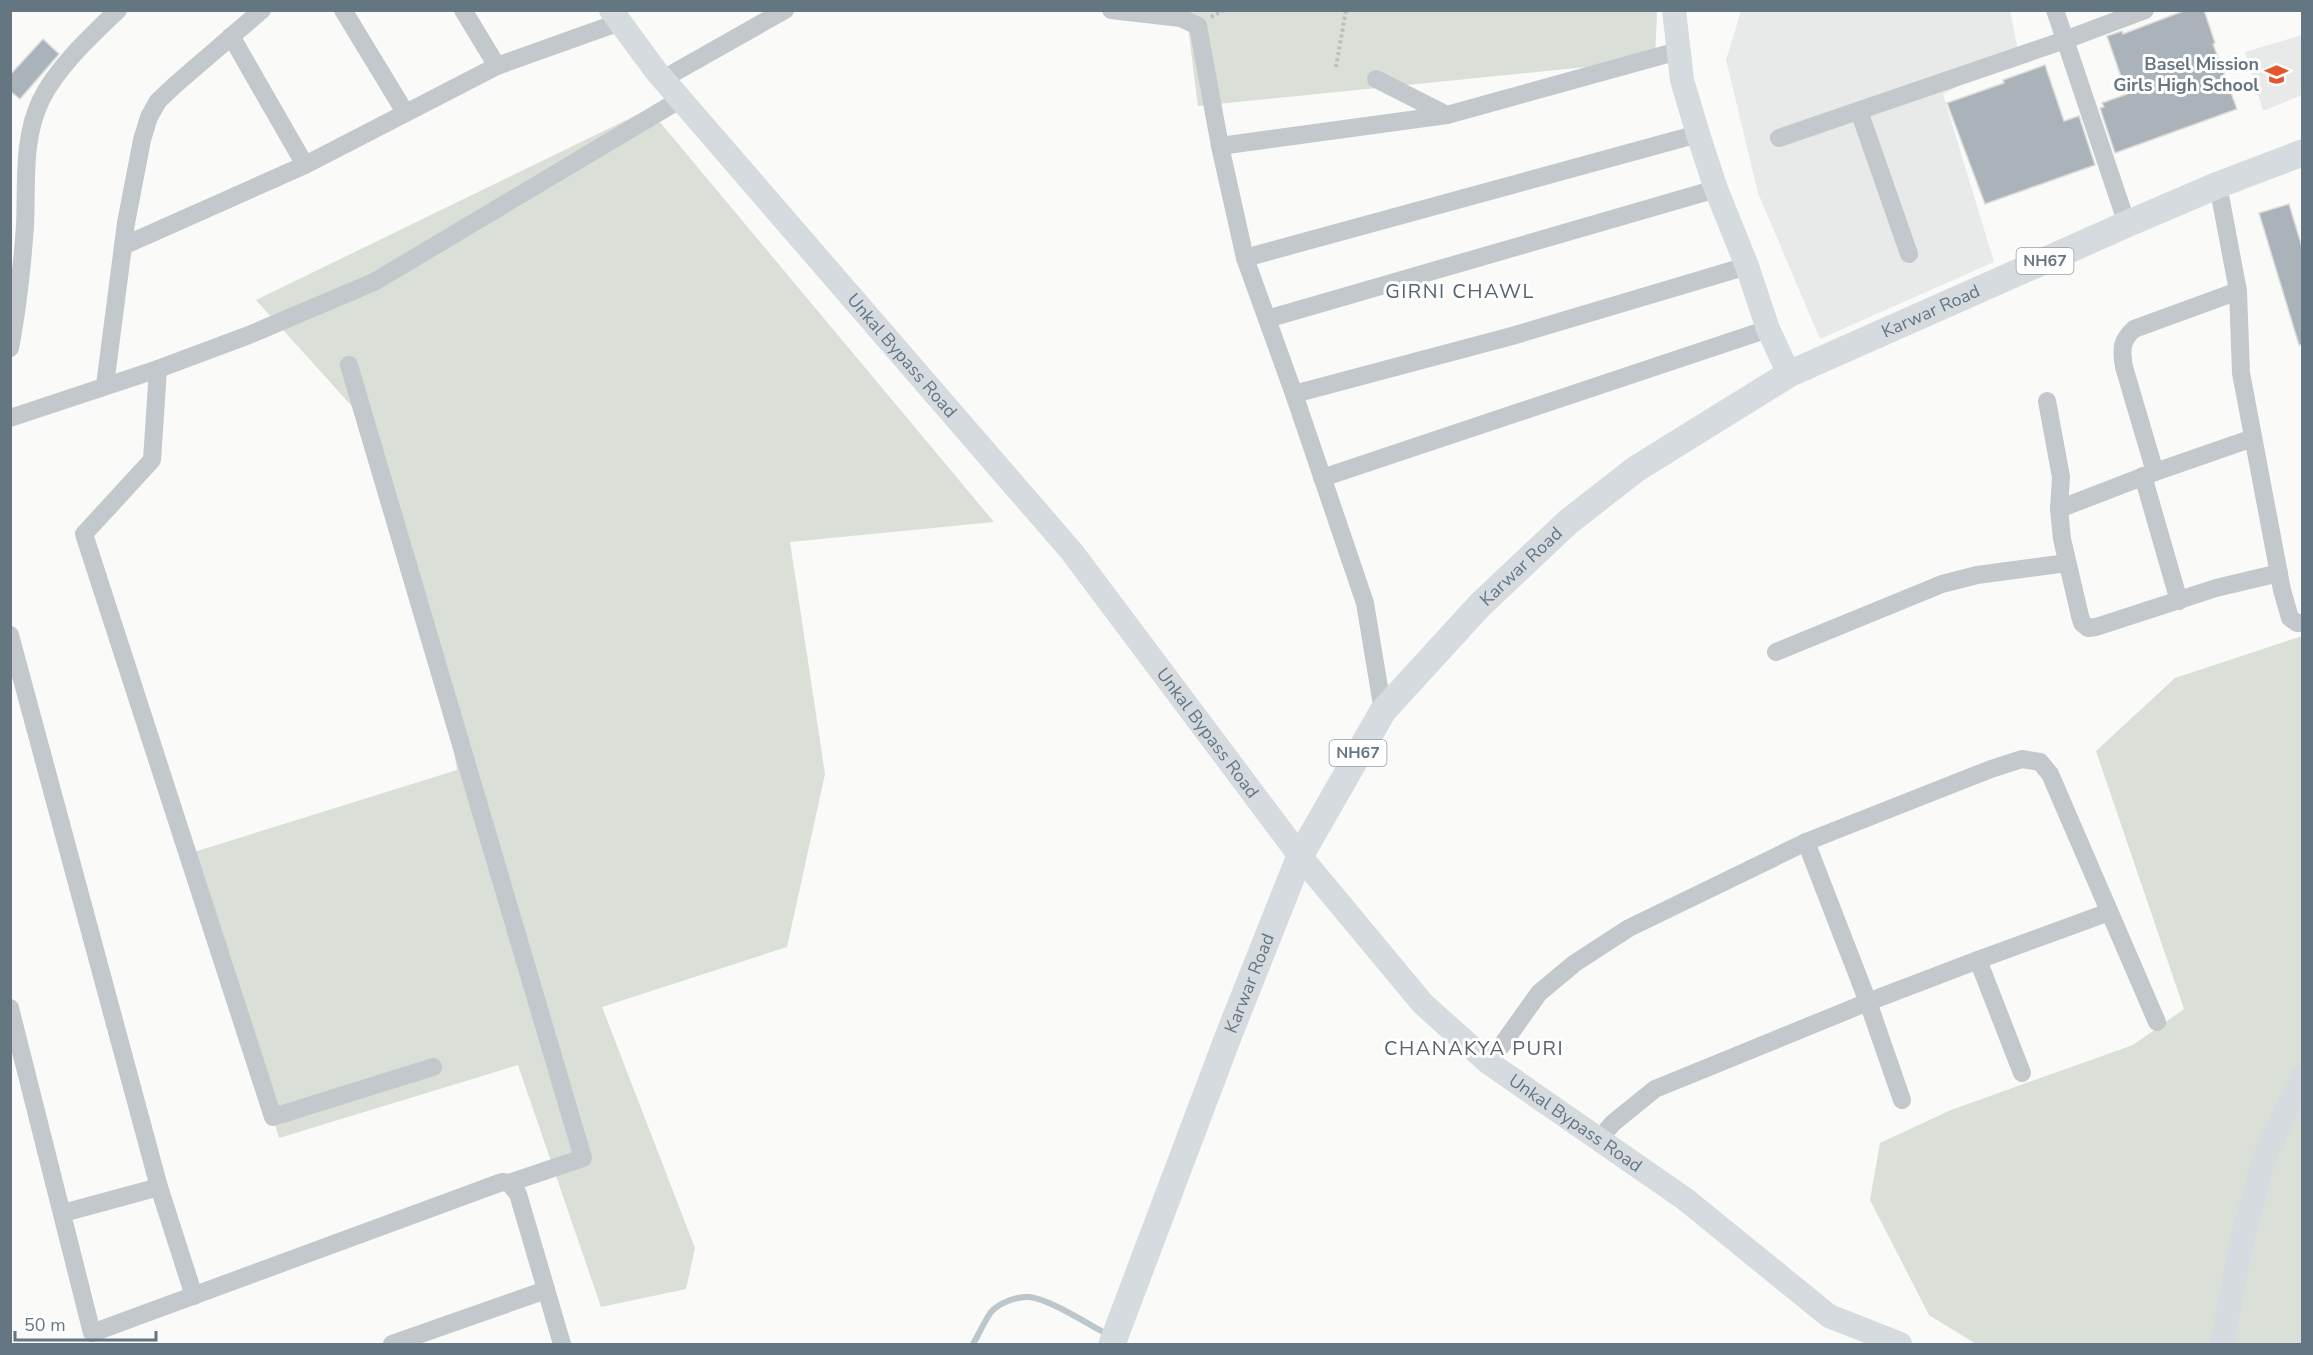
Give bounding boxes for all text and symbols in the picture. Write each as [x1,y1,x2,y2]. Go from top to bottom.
place label: Basel Mission Girls High School [2113,52,2259,97]
school or university icon: Basel Mission Girls High School [2264,61,2290,87]
road number: NH67 [2016,248,2074,274]
district label: GIRNI CHAWL [1385,278,1535,305]
street label: Karwar Road [1878,279,1984,343]
street label: Unkal Bypass Road [842,288,963,423]
street label: Karwar Road [1474,522,1567,611]
street label: Unkal Bypass Road [1151,663,1265,803]
road number: NH67 [1330,740,1386,766]
street label: Karwar Road [1219,930,1280,1037]
district label: CHANAKYA PURI [1384,1035,1564,1062]
street label: Unkal Bypass Road [1504,1068,1647,1178]
scale bar [15,1304,156,1342]
text: 50 m [24,1313,66,1337]

